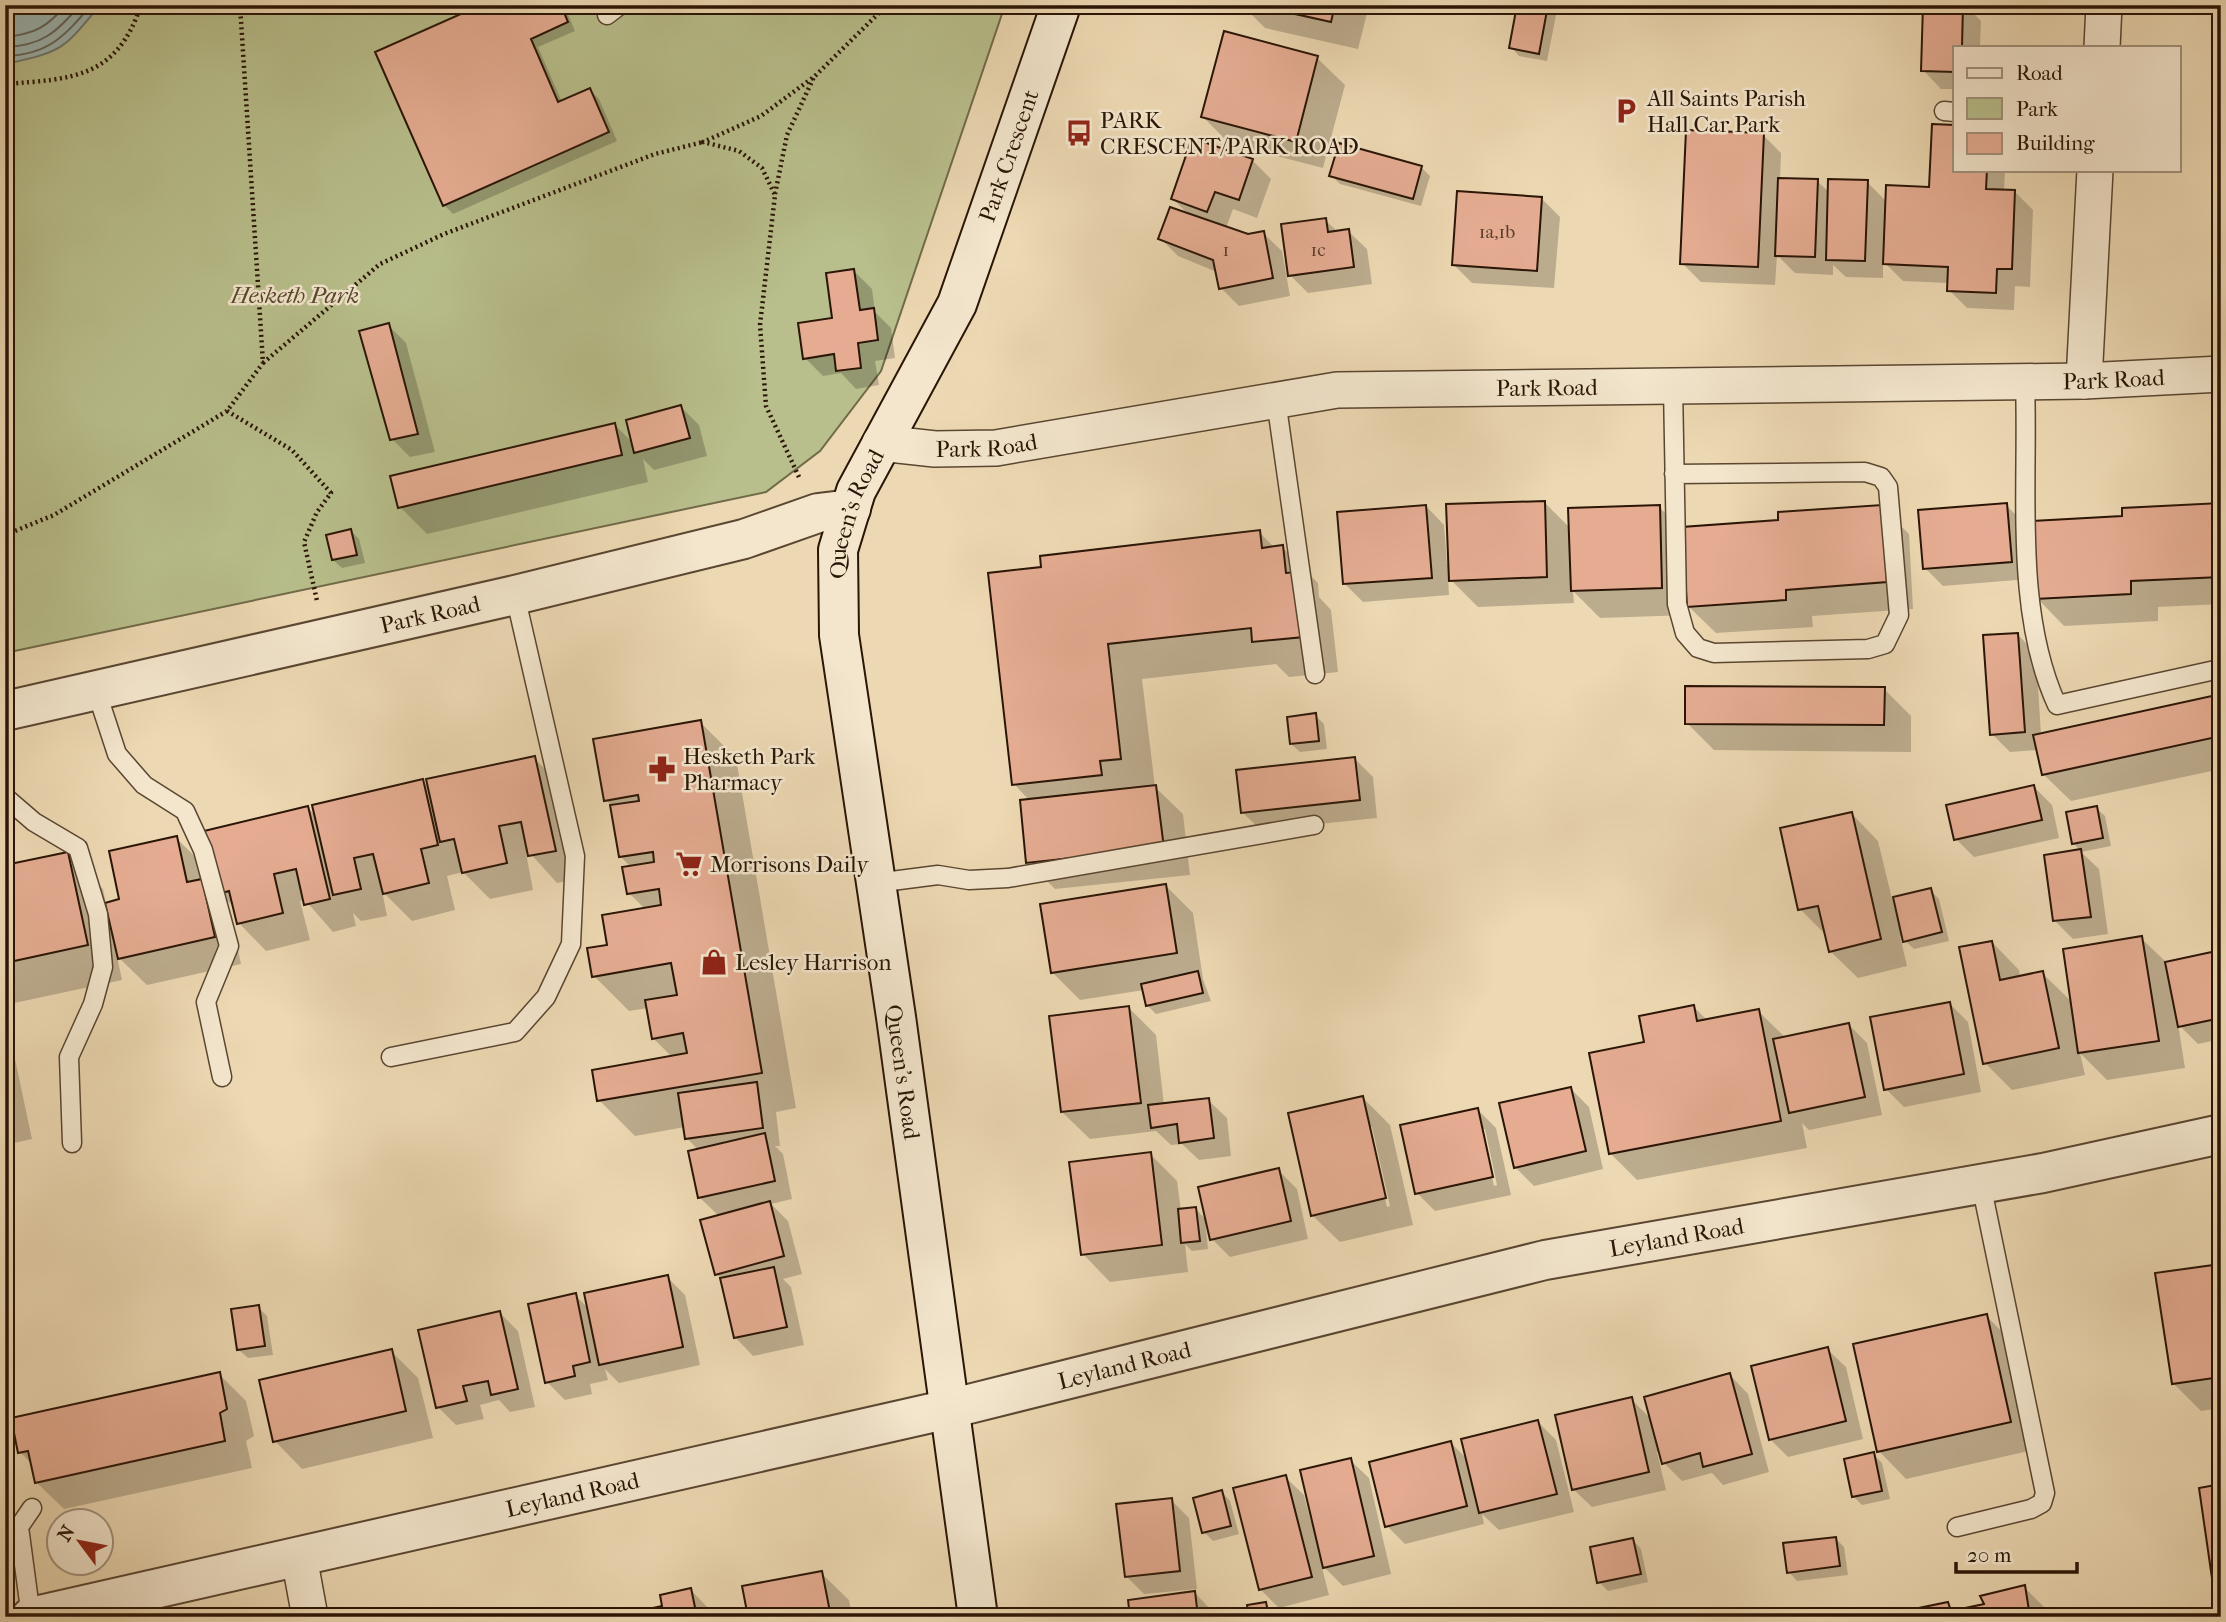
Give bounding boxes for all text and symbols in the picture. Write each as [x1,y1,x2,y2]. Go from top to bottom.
legend [1953,46,2180,172]
text: Road [2016,61,2063,85]
place label: All Saints Parish Hall Car Park [1646,85,1806,138]
street label: Park Crescent [974,86,1045,226]
parking icon: All Saints Parish Hall Car Park [1611,96,1641,126]
text: Park [2016,97,2058,121]
place label: PARK CRESCENT/PARK ROAD [1100,107,1359,160]
bus stop icon: PARK CRESCENT/PARK ROAD [1064,118,1094,148]
text: Building [2016,131,2095,155]
house number: 1a,1b [1479,221,1515,243]
house number: 1 [1223,239,1229,261]
house number: 1c [1310,239,1326,261]
park label: Hesketh Park [230,282,359,309]
street label: Park Road [2063,364,2166,395]
street label: Park Road [1496,374,1598,402]
street label: Park Road [936,428,1040,463]
street label: Queen's Road [825,444,890,579]
street label: Park Road [378,590,483,639]
place label: Hesketh Park Pharmacy [683,743,817,796]
pharmacy icon: Hesketh Park Pharmacy [647,754,677,784]
supermarket icon: Morrisons Daily [674,849,704,879]
place label: Morrisons Daily [710,851,869,878]
shop icon: Lesley Harrison [699,947,729,977]
place label: Lesley Harrison [735,949,892,976]
street label: Queen's Road [880,1003,925,1142]
street label: Leyland Road [1607,1212,1746,1263]
street label: Leyland Road [1055,1336,1194,1395]
street label: Leyland Road [503,1467,642,1523]
north arrow [46,1506,116,1576]
text: N [53,1521,80,1545]
scale bar [1956,1531,2077,1575]
text: 20 m [1967,1543,2012,1567]

